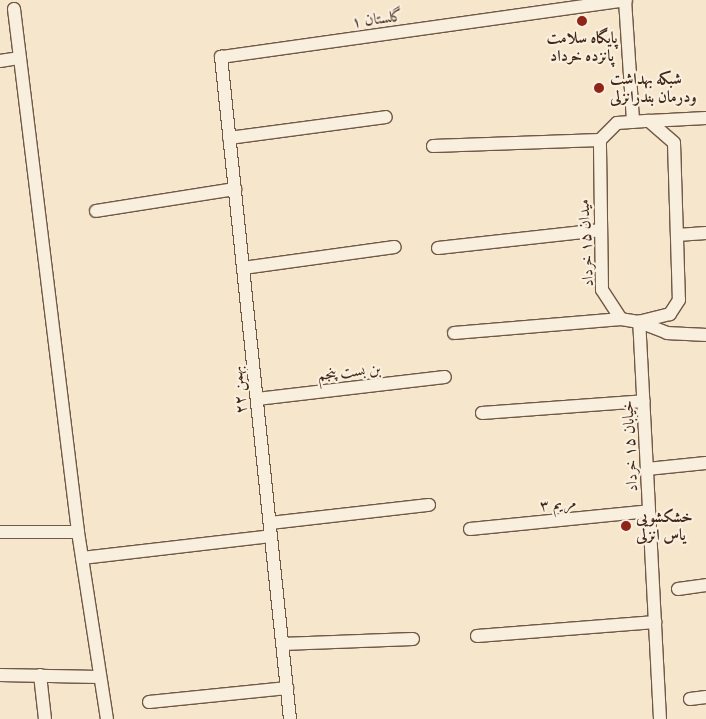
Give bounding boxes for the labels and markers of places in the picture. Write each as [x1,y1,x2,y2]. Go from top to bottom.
marker: پایگاه سلامت پانزده خرداد [576,15,588,27]
place label: پایگاه سلامت پانزده خرداد [546,28,618,66]
place label: شبکه بهداشت ودرمان بندرانزلی [610,69,697,107]
marker: شبکه بهداشت ودرمان بندرانزلی [592,81,606,95]
place label: خشکشویی یاس انزلی [636,507,693,545]
marker: خشکشویی یاس انزلی [620,520,632,532]

